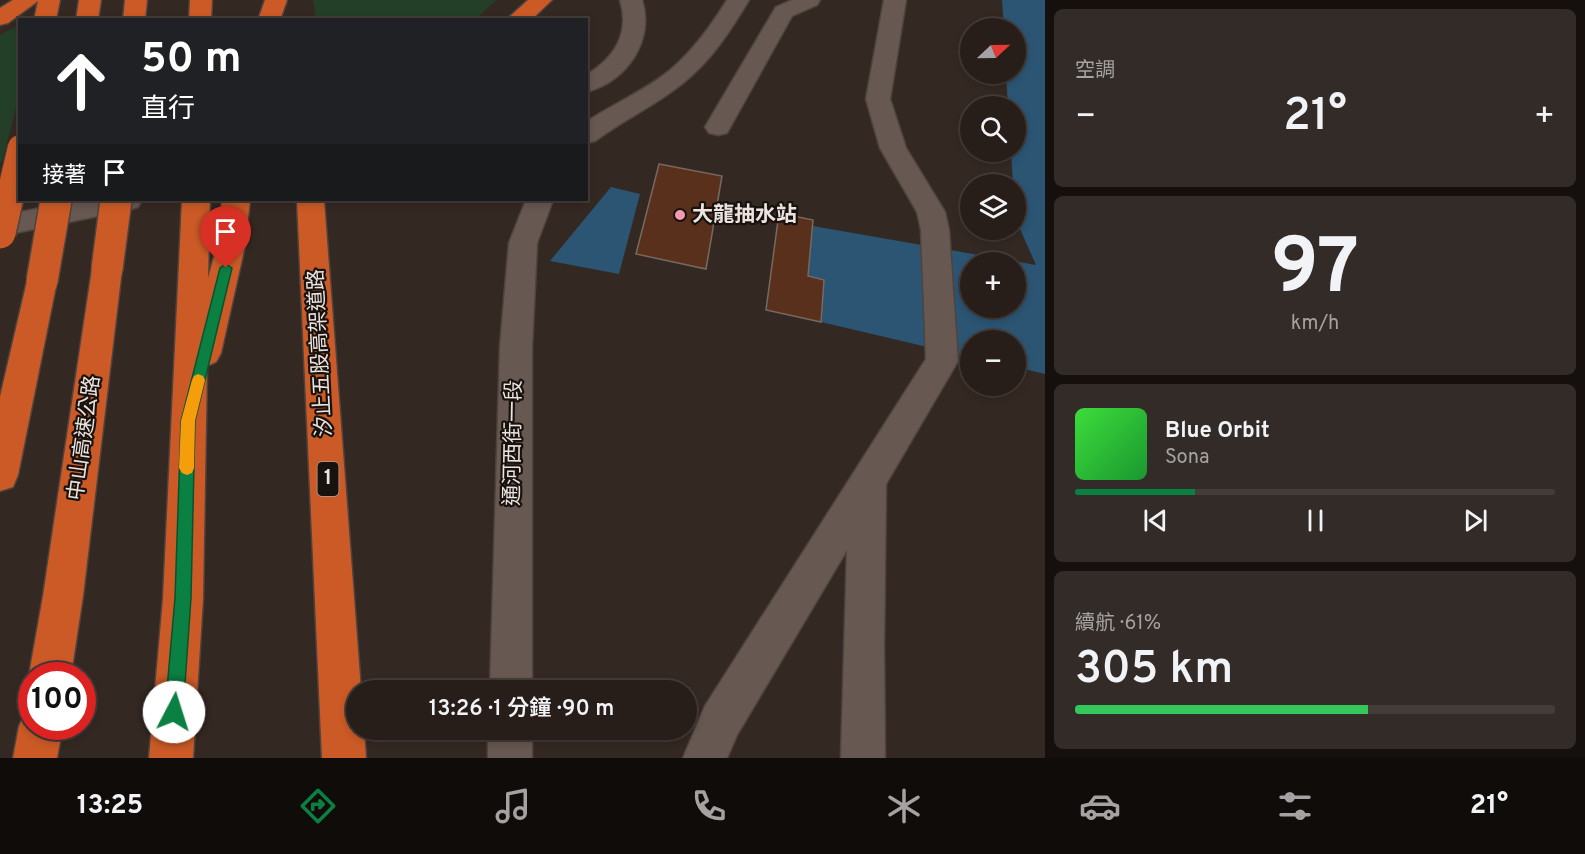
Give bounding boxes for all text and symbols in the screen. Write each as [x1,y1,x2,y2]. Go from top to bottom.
north arrow [960,18,1026,84]
map controls [960,18,1026,396]
text: 50 m [141,34,242,87]
icon: ahead [42,42,120,120]
text: 空調 [1075,58,1115,84]
text: 21° [1283,89,1347,146]
text: 直行 [141,93,195,127]
button: search [960,96,1026,162]
text: − [1075,97,1096,139]
text: + [1534,97,1555,139]
icon: arrive [98,156,131,189]
text: 接著 [42,163,86,190]
button: layers [960,174,1026,240]
place label: 大龍抽水站 [692,202,797,229]
pin [200,206,251,268]
marker: 大龍抽水站 [673,208,687,222]
icon: arrive [209,215,242,248]
text: 97 [1271,222,1359,321]
button: + [960,252,1026,318]
street label: 汐止五股高架道路 [303,268,339,438]
text: km/h [1291,311,1339,337]
button: − [960,330,1026,396]
street label: 中山高速公路 [63,374,107,502]
street label: 通河西街一段 [499,380,529,506]
text: Blue Orbit [1165,418,1270,445]
text: Sona [1165,445,1210,471]
road number: 1 [318,462,338,496]
icon: previous [1139,504,1172,537]
icon: pause [1299,504,1332,537]
icon: next [1459,504,1492,537]
text: 續航 · 61% [1075,611,1161,637]
text: 305 km [1075,642,1233,699]
speed limit sign: 100 [18,662,96,740]
position arrow [142,680,206,744]
text: 13:26 · 1 分鐘 · 90 m [429,696,614,723]
icon: directions [297,785,339,827]
icon: music [492,785,534,827]
icon: phone [688,785,730,827]
icon: climate [883,785,925,827]
icon: car [1079,785,1121,827]
icon: filters [1274,785,1316,827]
text: 13:25 [77,789,143,823]
text: 21° [1470,789,1508,823]

